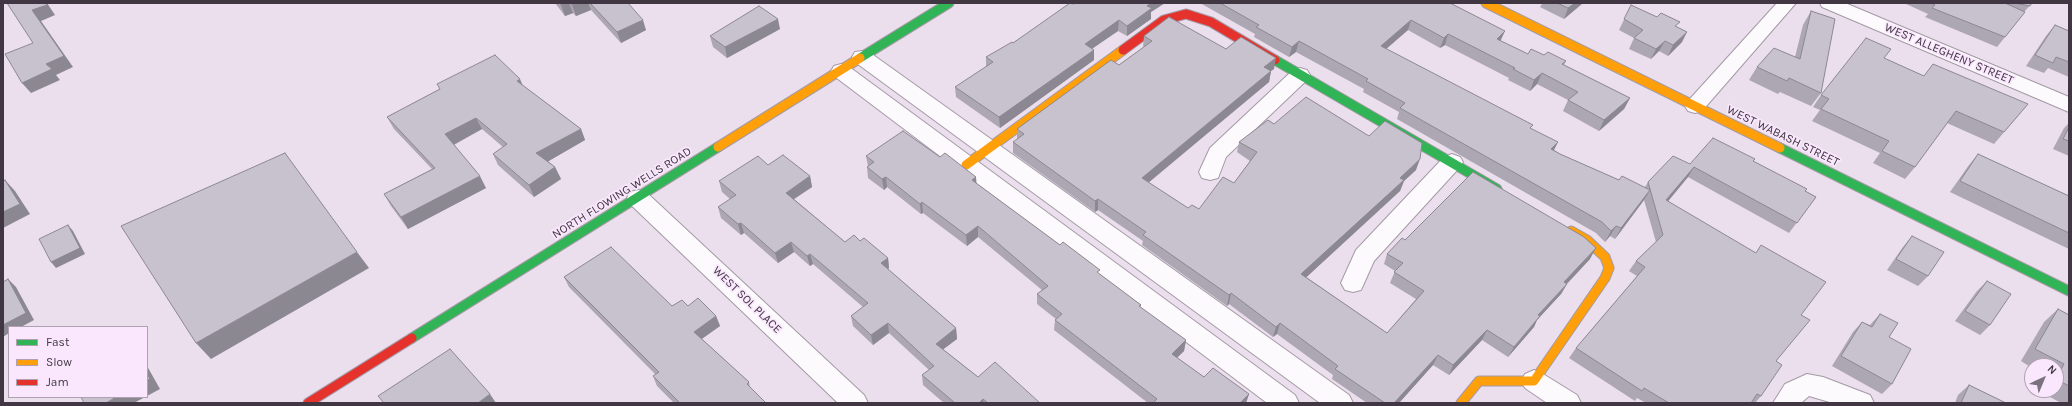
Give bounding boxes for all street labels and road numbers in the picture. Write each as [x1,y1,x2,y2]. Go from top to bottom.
street label: WEST ALLEGHENY STREET [1882,20,2016,88]
street label: WEST WABASH STREET [1724,102,1842,170]
street label: NORTH FLOWING WELLS ROAD [550,144,694,242]
street label: WEST SOL PLACE [710,263,784,337]

